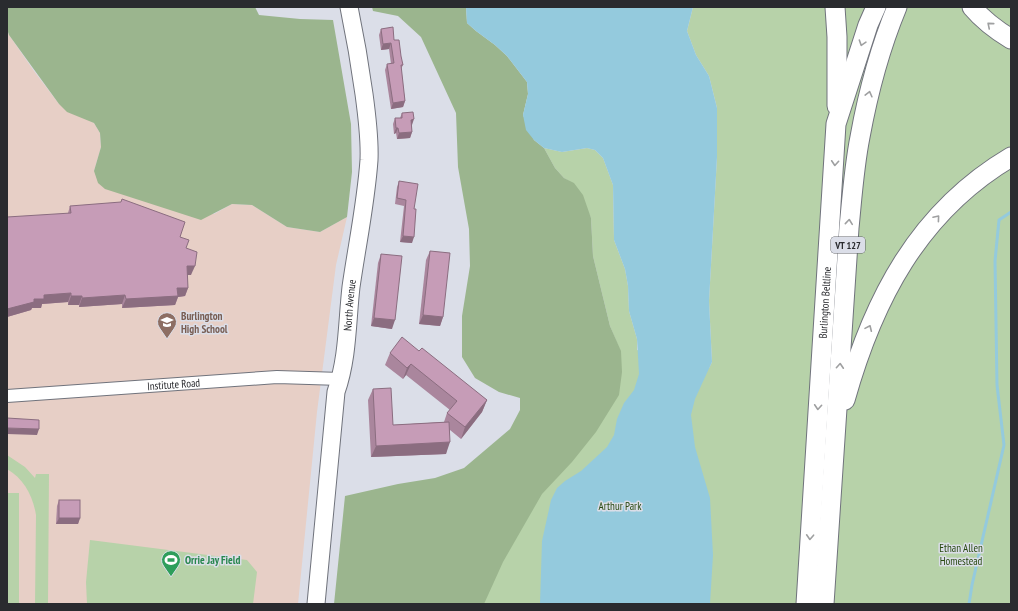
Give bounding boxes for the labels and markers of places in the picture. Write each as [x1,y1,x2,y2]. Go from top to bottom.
place label: Burlington High School [181,309,228,336]
school or university icon: Burlington High School [156,311,178,339]
sports icon: Orrie Jay Field [160,549,182,577]
place label: Orrie Jay Field [185,553,240,567]

